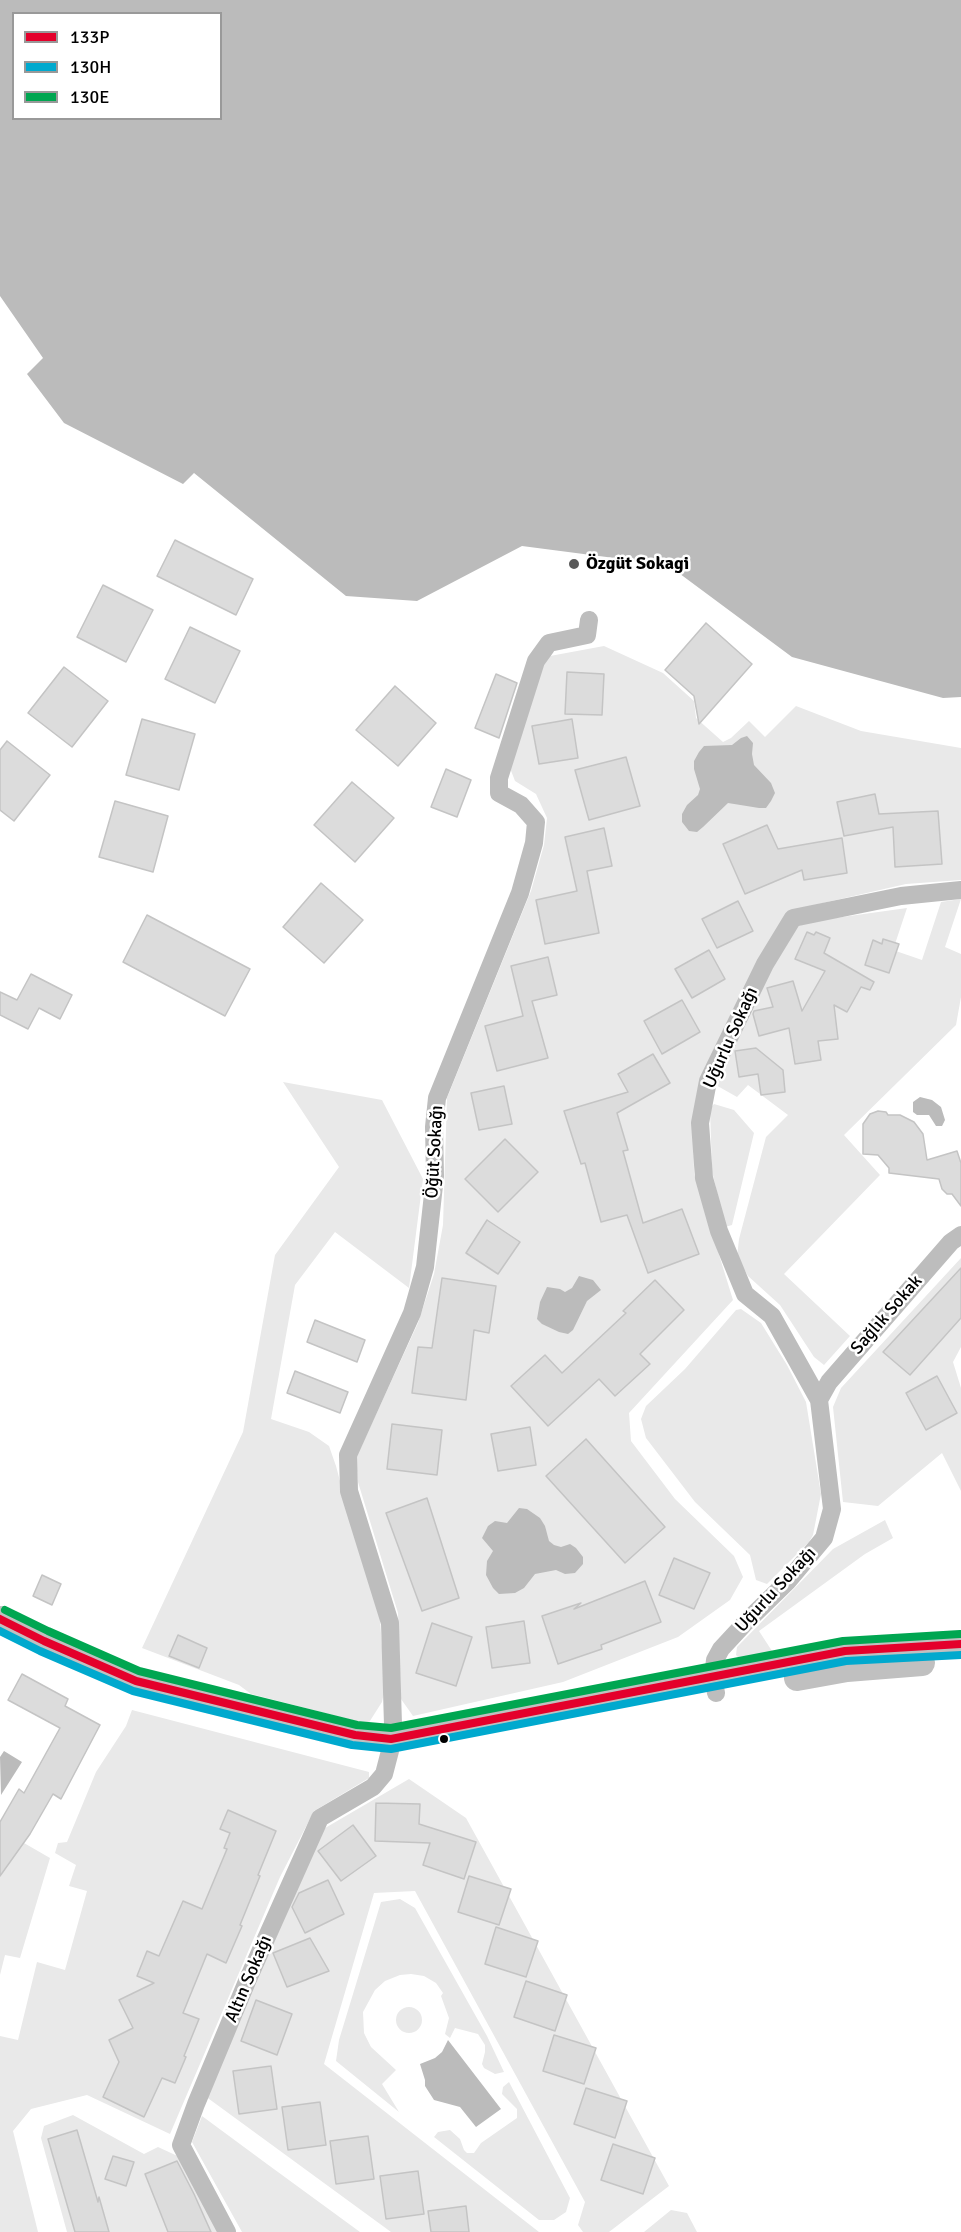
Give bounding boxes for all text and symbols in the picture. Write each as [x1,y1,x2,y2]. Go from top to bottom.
legend [12,12,222,120]
text: 133P [70,26,109,48]
text: 130H [70,56,111,78]
text: 130E [70,86,109,108]
place label: Özgüt Sokagi [586,553,689,575]
marker: Özgüt Sokagi [567,557,581,571]
street label: Uğurlu Sokağı [699,984,763,1092]
street label: Öğüt Sokağı [422,1105,448,1199]
street label: Sağlık Sokak [847,1271,927,1359]
street label: Uğurlu Sokağı [731,1543,821,1637]
unlabelled marker [438,1733,450,1745]
street label: Altın Sokağı [221,1932,277,2026]

